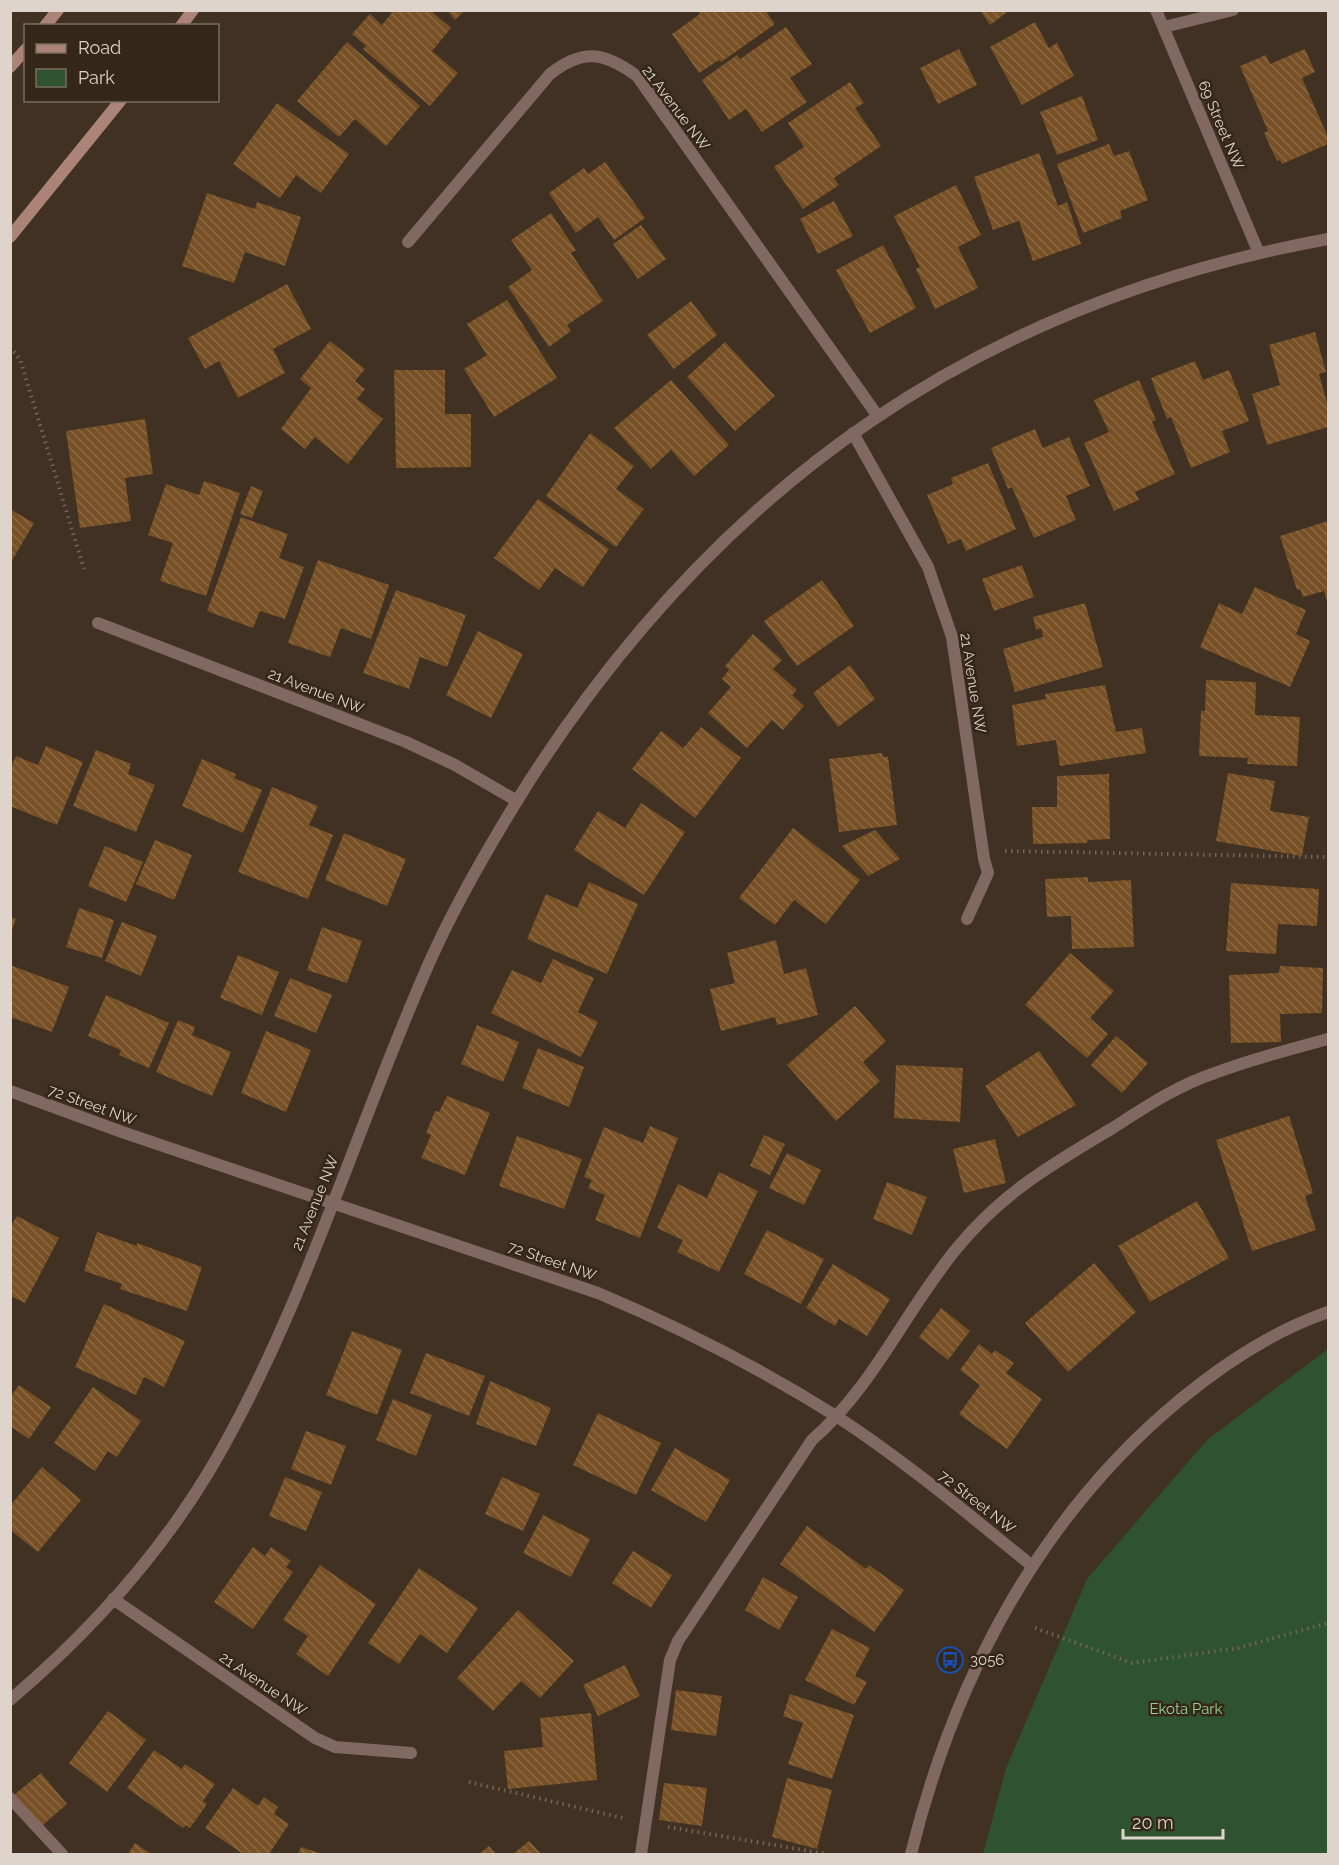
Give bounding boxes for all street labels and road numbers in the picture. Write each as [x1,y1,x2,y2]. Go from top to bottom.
street label: 21 Avenue NW [638,62,714,154]
street label: 69 Street NW [1194,78,1248,172]
street label: 21 Avenue NW [956,632,990,735]
street label: 21 Avenue NW [265,664,367,718]
street label: 72 Street NW [46,1081,139,1129]
street label: 21 Avenue NW [288,1152,342,1253]
street label: 72 Street NW [505,1237,599,1285]
street label: 72 Street NW [935,1466,1019,1538]
street label: 21 Avenue NW [216,1648,310,1720]

